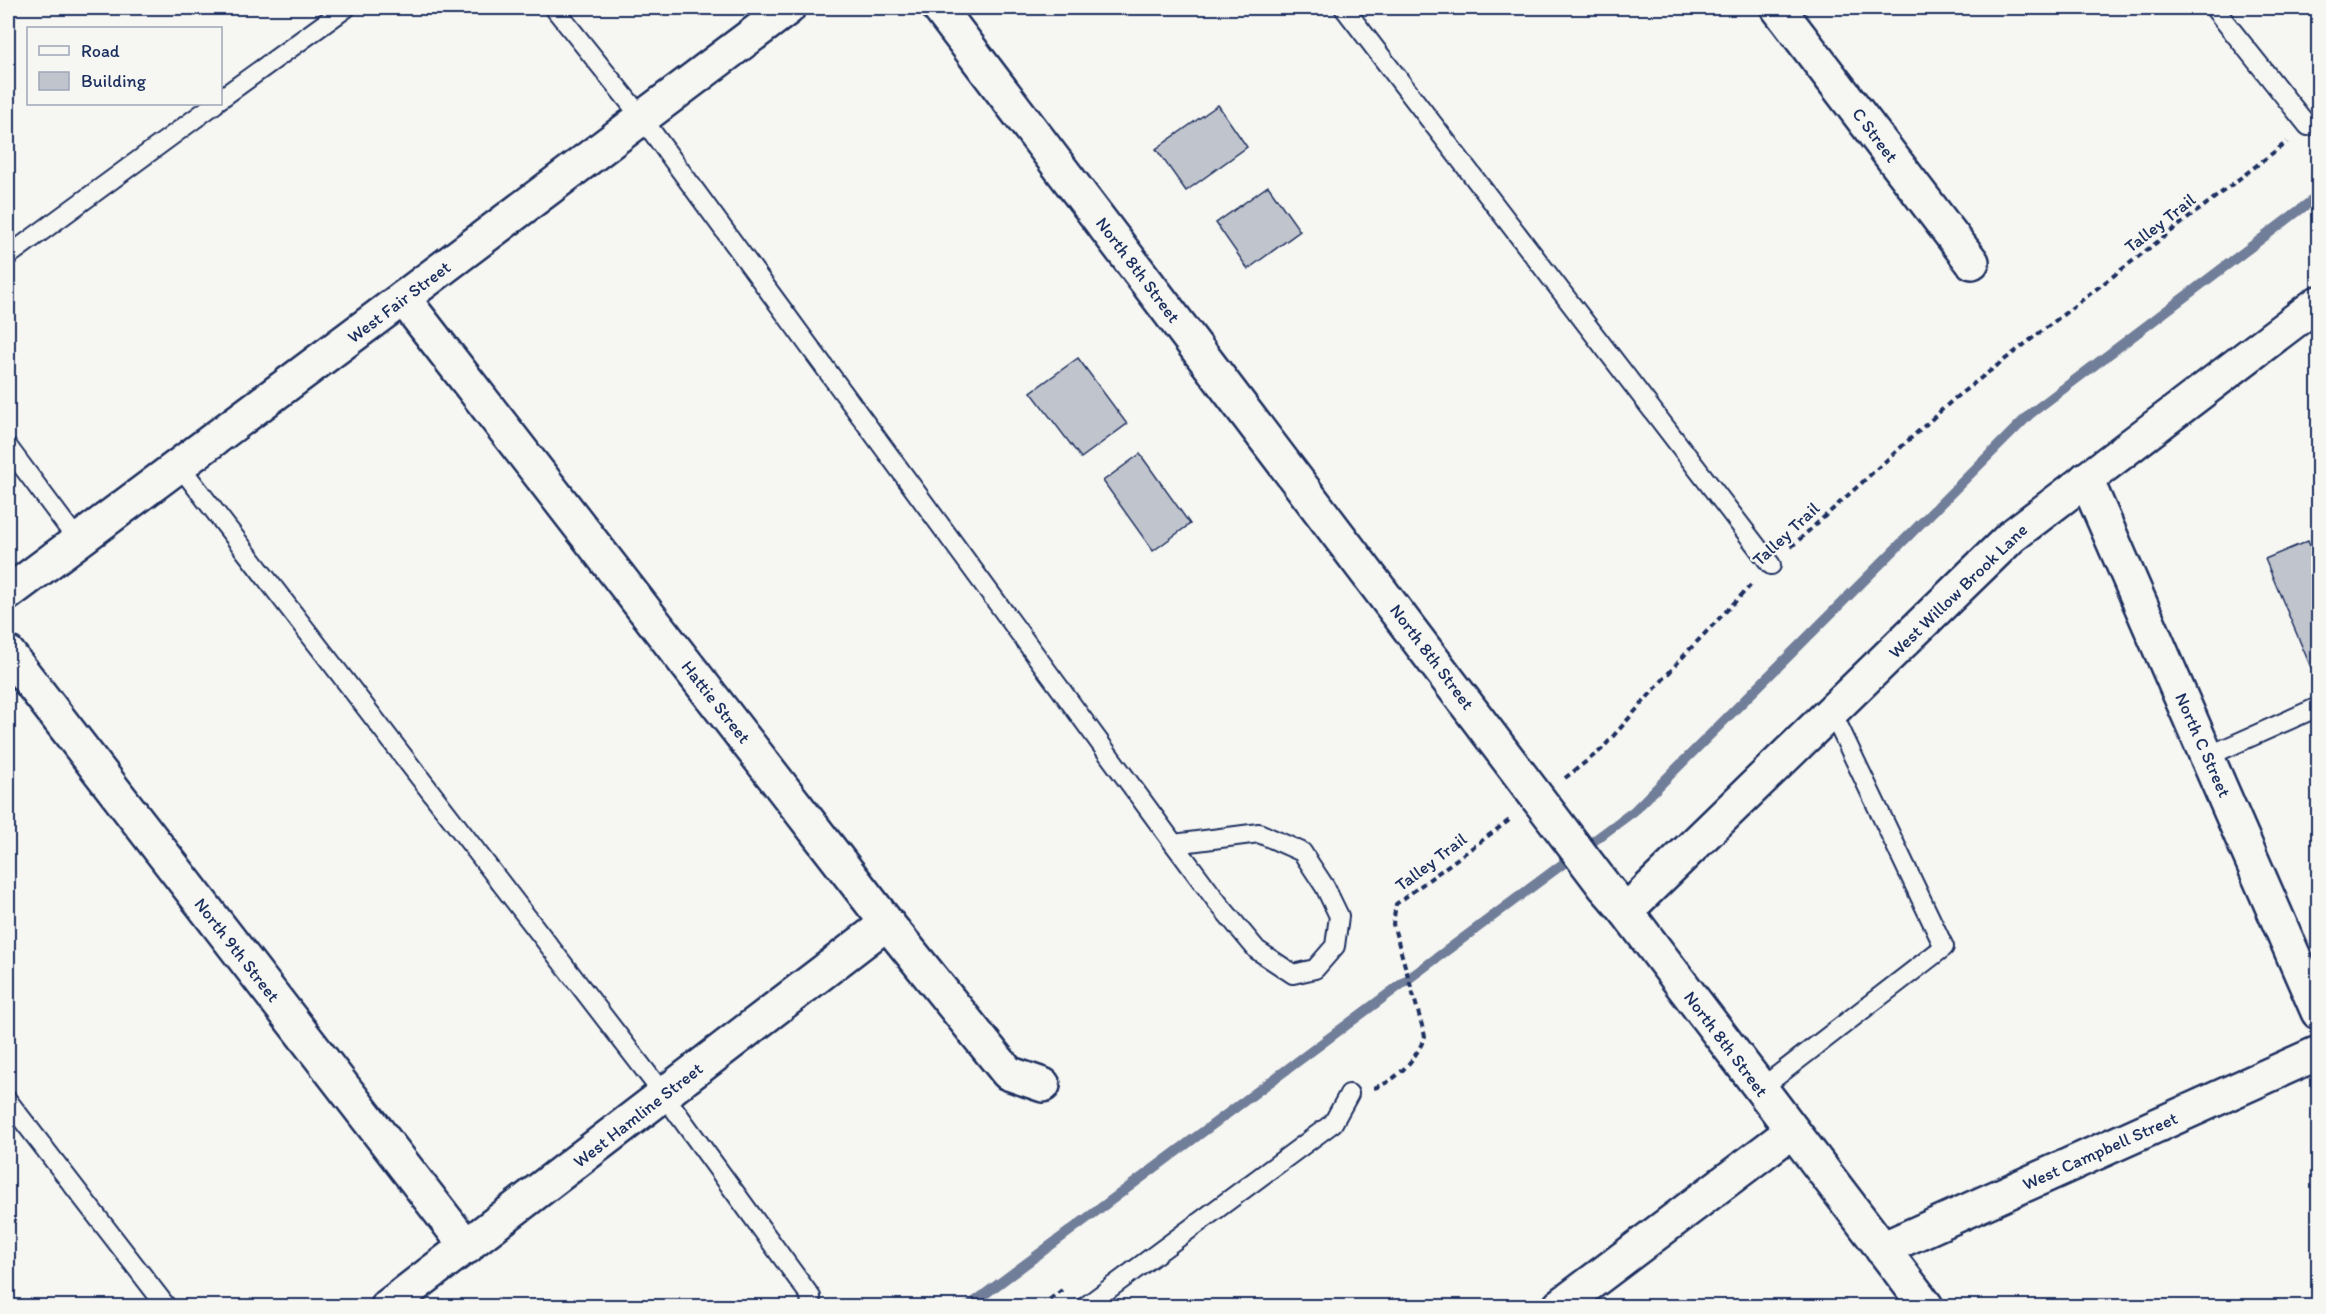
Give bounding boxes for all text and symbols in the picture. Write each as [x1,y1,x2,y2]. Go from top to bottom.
legend [27,27,222,105]
text: Road [81,40,120,62]
text: Building [81,70,147,92]
street label: C Street [1847,103,1903,167]
street label: Talley Trail [2120,188,2200,258]
street label: North 8th Street [1091,213,1185,327]
street label: West Fair Street [343,256,455,348]
street label: Talley Trail [1748,497,1824,571]
street label: West Willow Brook Lane [1884,519,2032,663]
street label: North 8th Street [1385,600,1479,714]
street label: Hattie Street [677,656,755,748]
street label: North C Street [2170,689,2236,801]
street label: Talley Trail [1391,828,1471,896]
street label: North 9th Street [189,894,285,1007]
street label: North 8th Street [1679,987,1773,1101]
street label: West Hamline Street [569,1057,707,1172]
street label: West Campbell Street [2019,1107,2181,1195]

